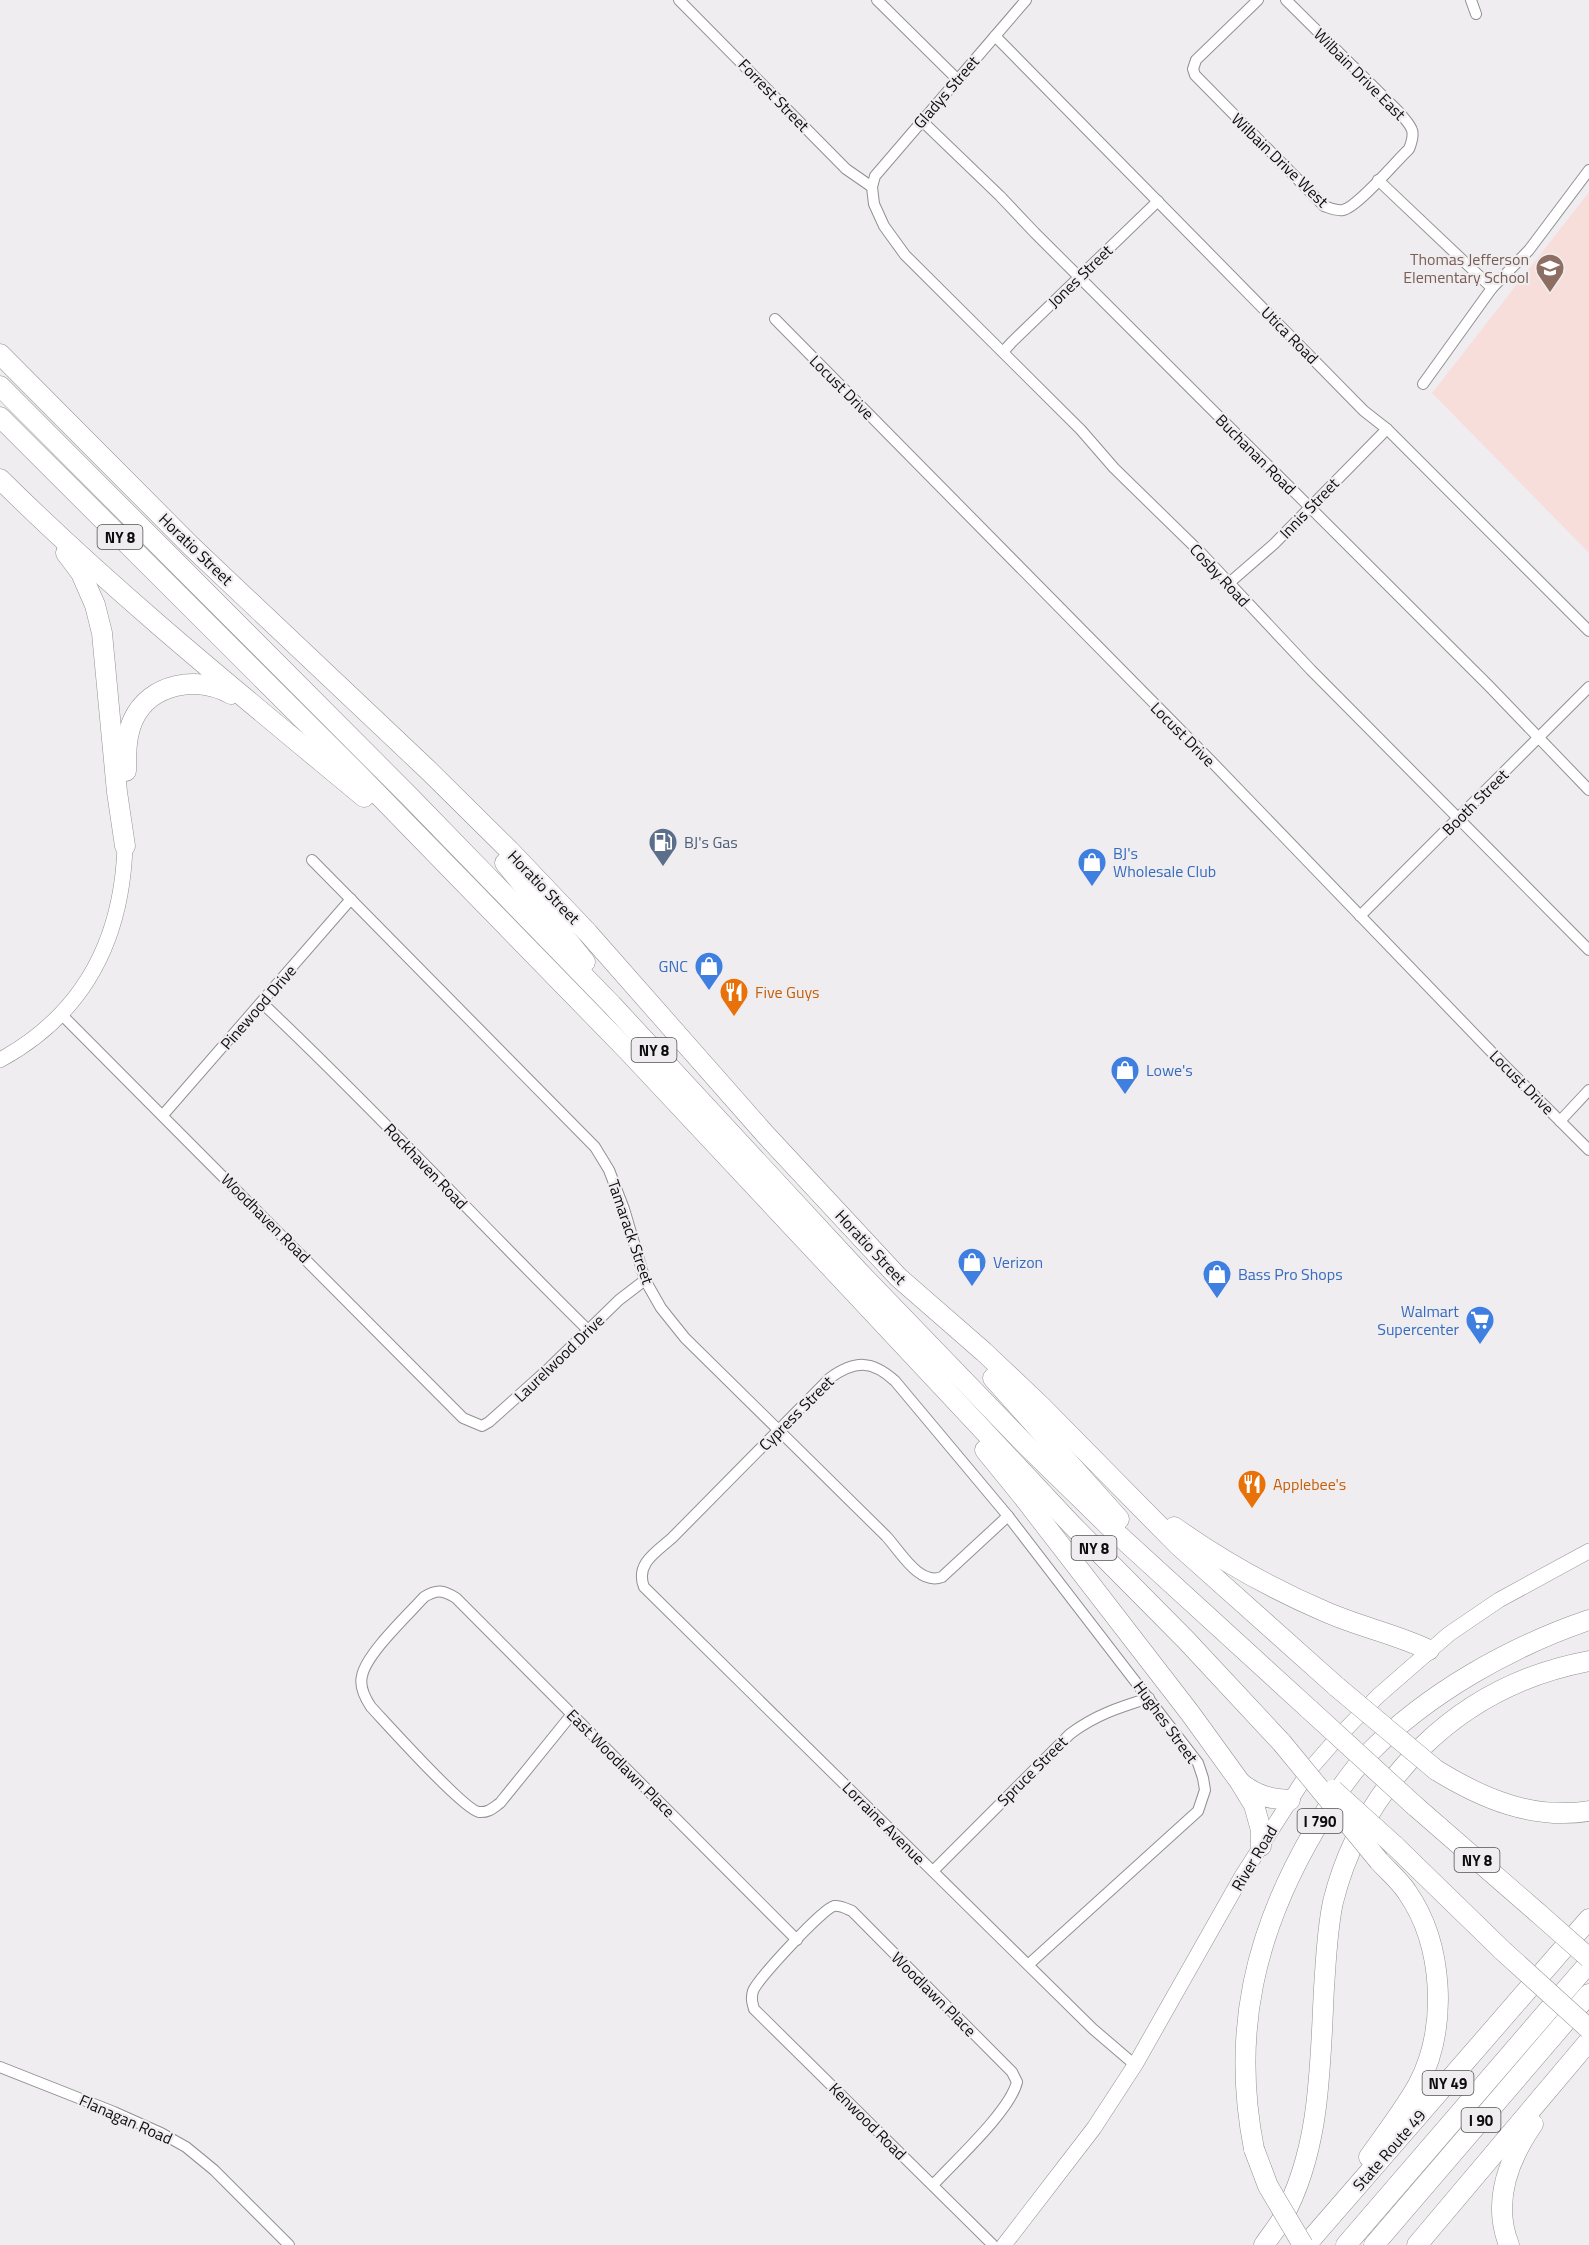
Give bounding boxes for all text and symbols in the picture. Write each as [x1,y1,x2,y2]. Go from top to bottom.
street label: Wilbain Drive East [1308,22,1412,126]
street label: Gladys Street [907,50,985,134]
street label: Forrest Street [733,53,815,137]
street label: Wilbain Drive West [1226,107,1334,213]
street label: Jones Street [1042,239,1118,313]
place label: Thomas Jefferson Elementary School [1403,247,1529,289]
school or university icon: Thomas Jefferson Elementary School [1534,252,1566,294]
street label: Utica Road [1256,301,1324,369]
street label: Locust Drive [804,349,880,425]
street label: Buchanan Road [1210,408,1302,500]
street label: Innis Street [1274,472,1345,544]
street label: Horatio Street [153,507,239,591]
road number: NY 8 [98,525,142,549]
street label: Cosby Road [1184,538,1256,612]
street label: Locust Drive [1145,696,1221,772]
street label: Booth Street [1436,763,1514,841]
fuel station icon: BJ's Gas [647,826,679,868]
place label: BJ's Gas [684,830,738,854]
place label: BJ's Wholesale Club [1113,841,1216,883]
street label: Horatio Street [502,844,586,930]
shop icon: BJ's Wholesale Club [1076,846,1108,888]
shop icon: GNC [693,950,725,992]
place label: GNC [659,954,688,978]
street label: Pinewood Drive [214,959,302,1055]
restaurant icon: Five Guys [718,976,750,1018]
place label: Five Guys [755,980,819,1004]
road number: NY 8 [632,1038,676,1062]
street label: Locust Drive [1484,1044,1560,1120]
shop icon: Lowe's [1109,1054,1141,1096]
place label: Lowe's [1146,1058,1193,1082]
street label: Rockhaven Road [379,1117,473,1215]
street label: Woodhaven Road [216,1168,316,1268]
street label: Tamarack Street [602,1176,660,1288]
street label: Horatio Street [830,1204,912,1290]
shop icon: Verizon [956,1246,988,1288]
place label: Verizon [993,1250,1043,1274]
shop icon: Bass Pro Shops [1201,1258,1233,1300]
place label: Bass Pro Shops [1238,1262,1343,1286]
place label: Walmart Supercenter [1377,1299,1459,1341]
supermarket icon: Walmart Supercenter [1464,1304,1496,1346]
street label: Laurelwood Drive [508,1309,610,1407]
street label: Cypress Street [753,1370,839,1456]
restaurant icon: Applebee's [1236,1468,1268,1510]
place label: Applebee's [1273,1472,1346,1496]
road number: NY 8 [1072,1536,1116,1560]
street label: Hughes Street [1128,1676,1204,1768]
street label: East Woodlawn Place [561,1703,681,1823]
street label: Spruce Street [991,1730,1073,1812]
street label: Lorraine Avenue [837,1776,931,1870]
road number: I 790 [1298,1809,1342,1833]
street label: River Road [1225,1821,1283,1895]
road number: NY 8 [1454,1848,1500,1872]
street label: Woodlawn Place [886,1946,982,2042]
road number: NY 49 [1422,2071,1474,2095]
street label: Kenwood Road [824,2077,912,2165]
street label: Flanagan Road [76,2088,176,2150]
street label: State Route 49 [1347,2104,1431,2196]
road number: I 90 [1462,2108,1500,2132]

